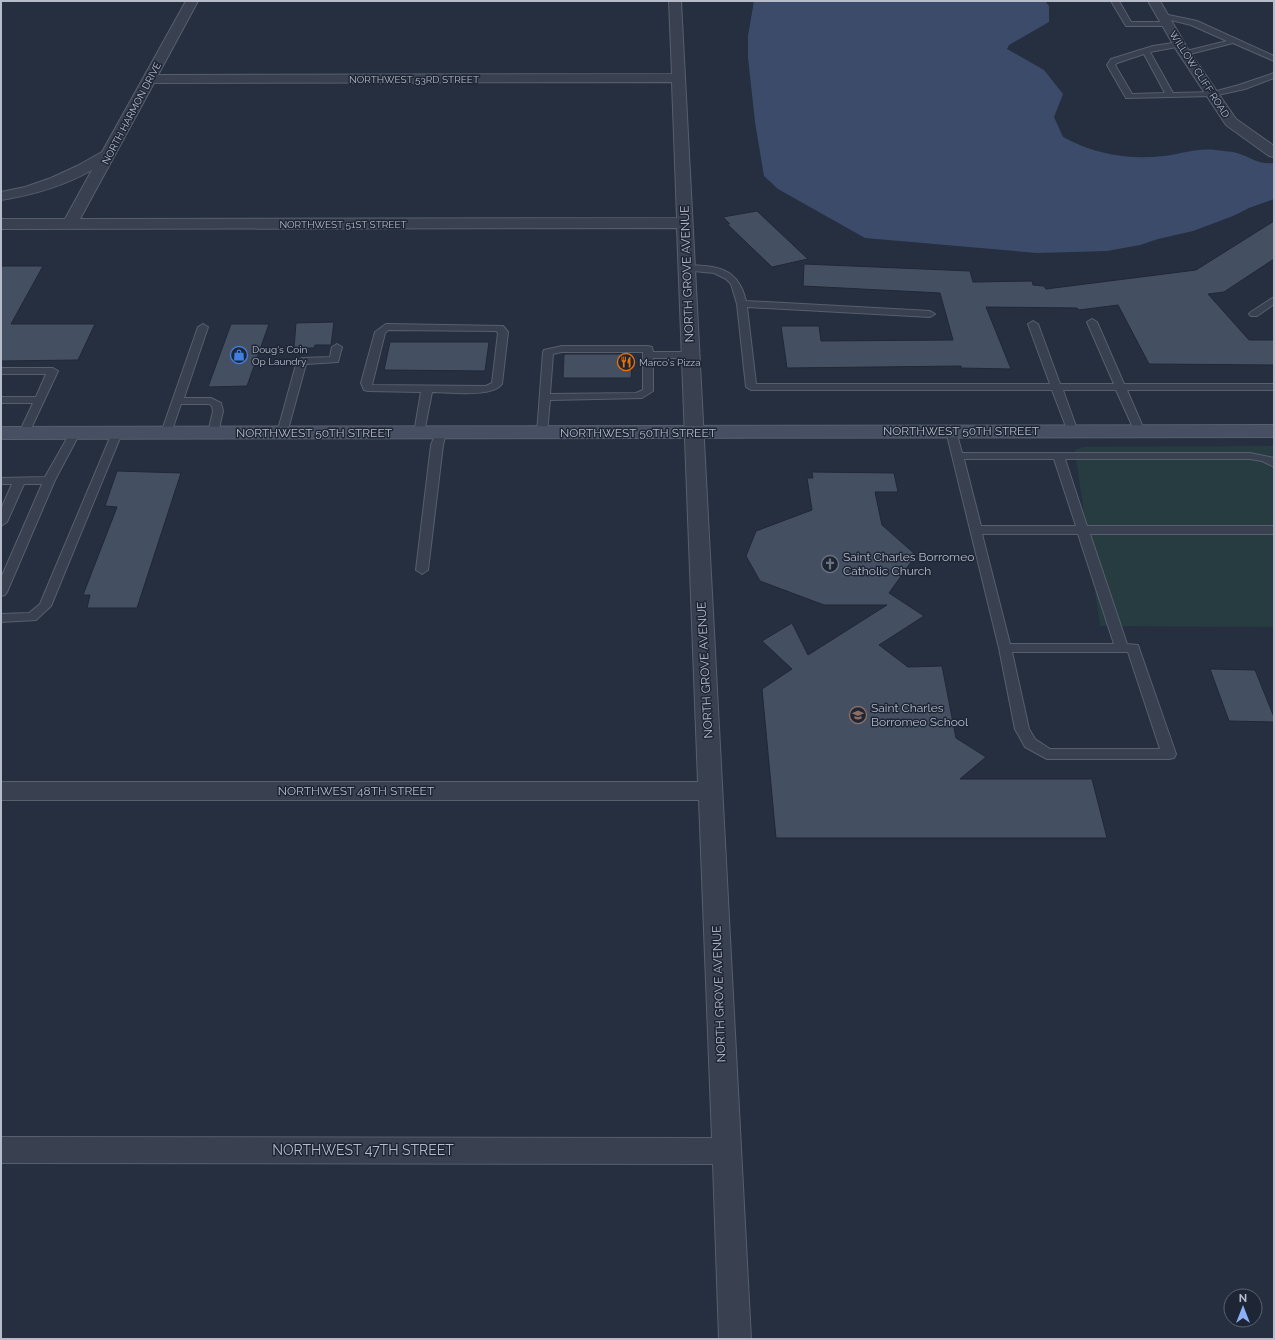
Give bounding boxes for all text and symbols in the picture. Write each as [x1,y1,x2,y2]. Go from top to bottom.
street label: WILLOW CLIFF ROAD [1167,29,1232,120]
street label: NORTH HARMON DRIVE [100,60,163,166]
street label: NORTHWEST 53RD STREET [349,74,479,85]
street label: NORTH GROVE AVENUE [678,205,696,343]
street label: NORTHWEST 51ST STREET [279,219,407,230]
place label: Doug's Coin Op Laundry [252,344,307,367]
shop icon: Doug's Coin Op Laundry [229,345,249,365]
restaurant icon: Marco's Pizza [616,352,636,372]
place label: Marco's Pizza [639,357,701,368]
street label: NORTHWEST 50TH STREET [883,424,1040,438]
street label: NORTHWEST 50TH STREET [236,426,393,440]
street label: NORTHWEST 50TH STREET [560,426,717,440]
place label: Saint Charles Borromeo Catholic Church [843,550,974,578]
church icon: Saint Charles Borromeo Catholic Church [820,554,840,574]
street label: NORTH GROVE AVENUE [694,601,716,739]
place label: Saint Charles Borromeo School [871,701,969,729]
school or university icon: Saint Charles Borromeo School [848,705,868,725]
street label: NORTHWEST 48TH STREET [278,784,435,798]
street label: NORTH GROVE AVENUE [710,925,728,1063]
street label: NORTHWEST 47TH STREET [272,1142,454,1158]
north arrow [1223,1288,1263,1328]
text: N [1239,1292,1247,1305]

